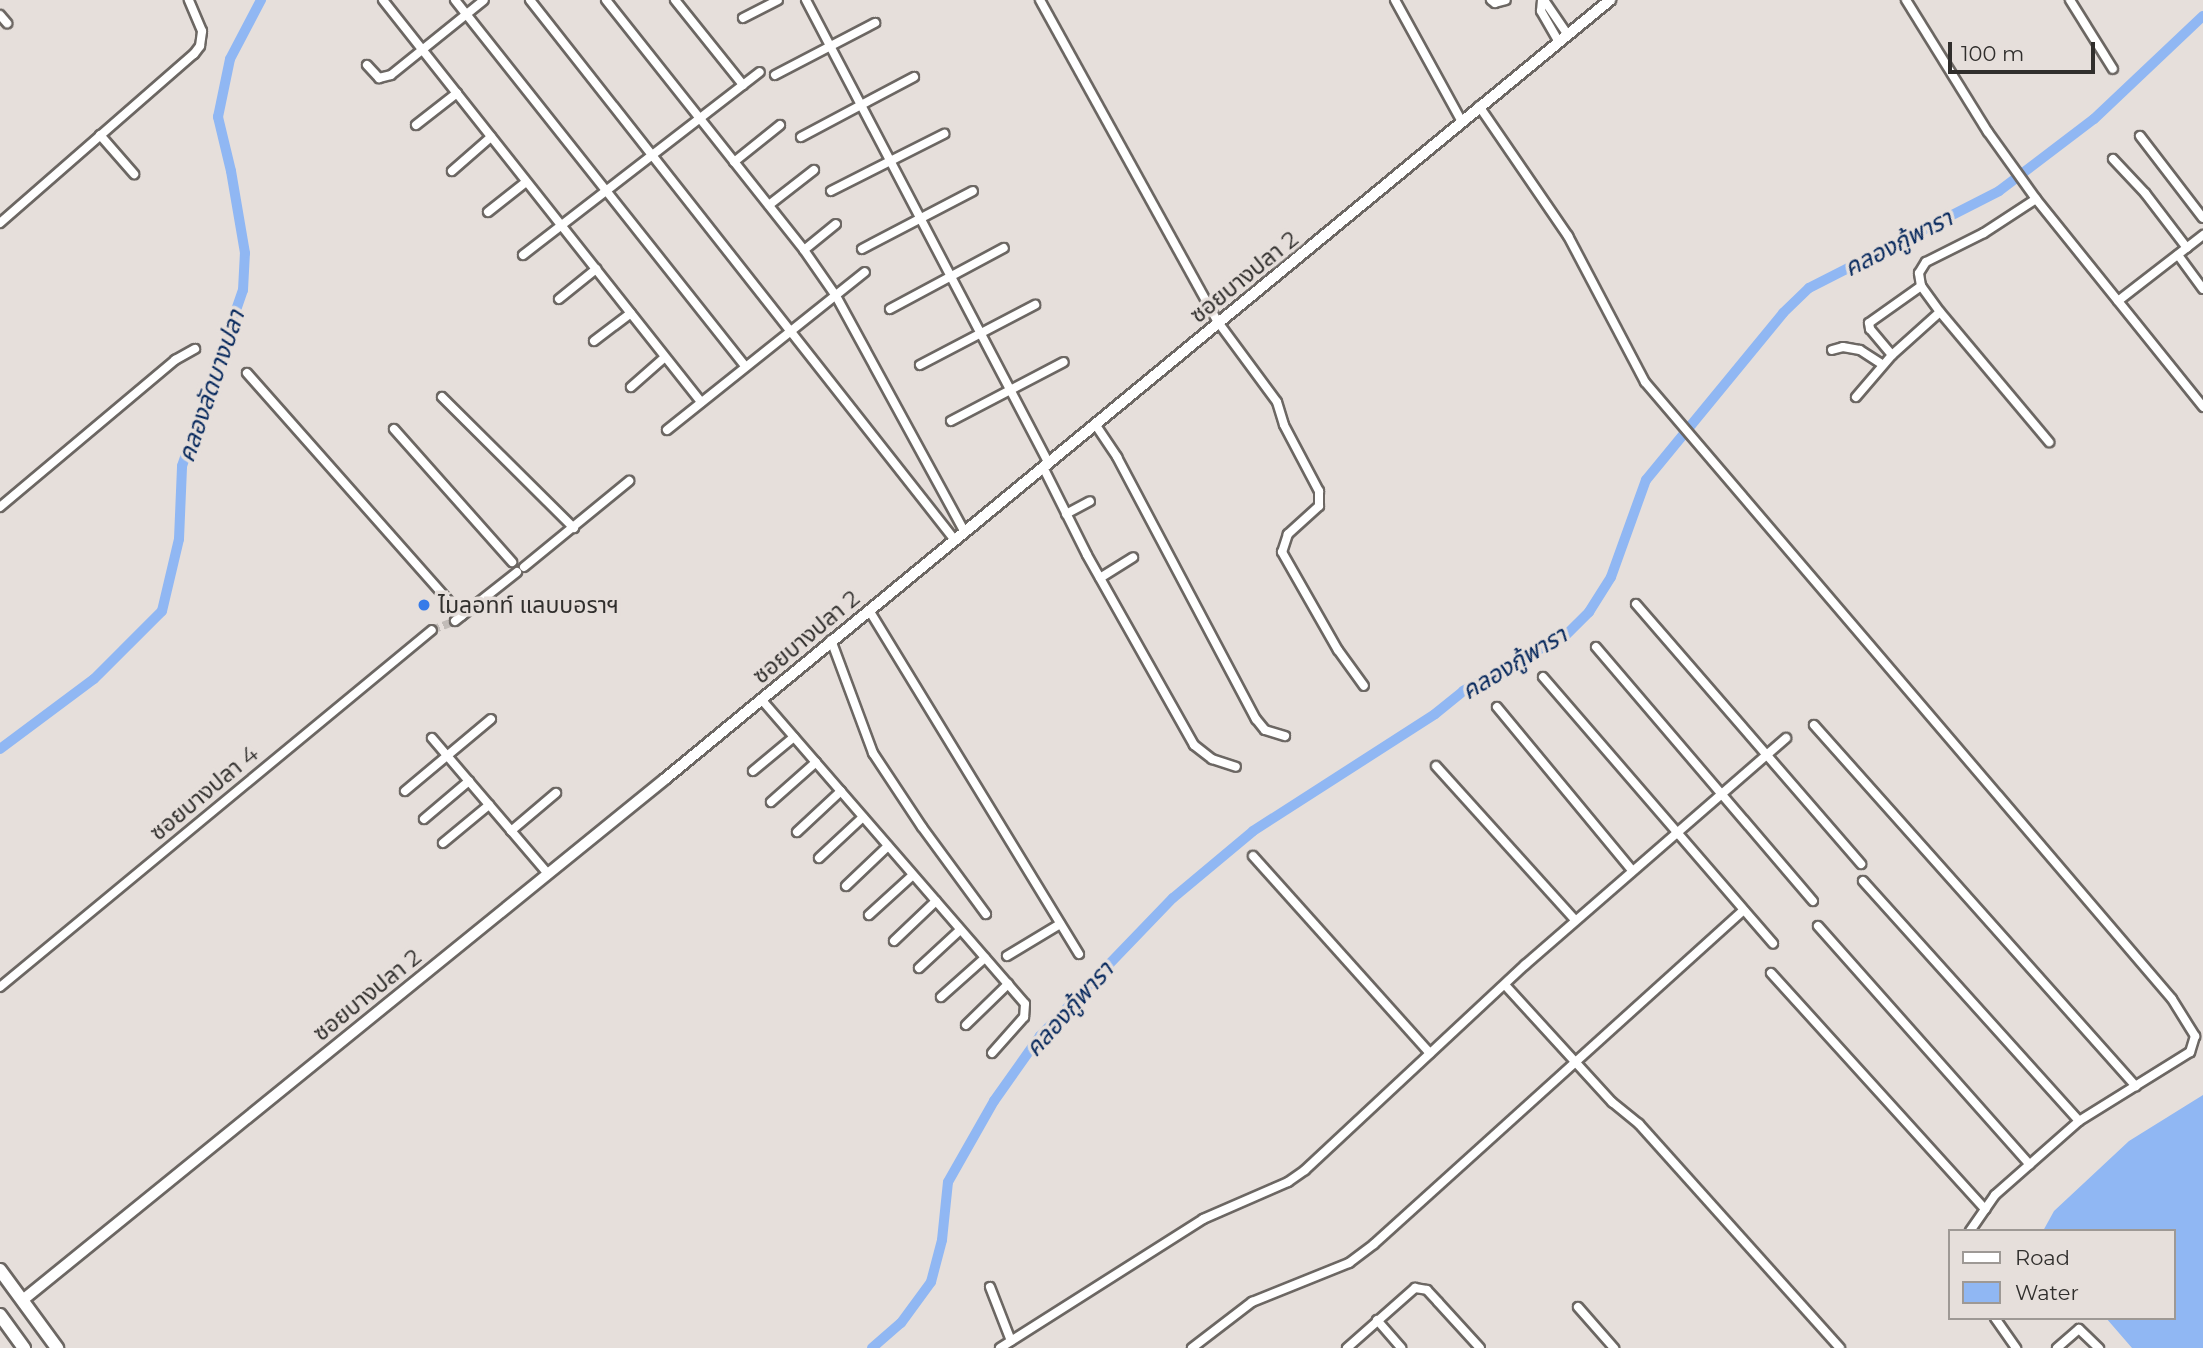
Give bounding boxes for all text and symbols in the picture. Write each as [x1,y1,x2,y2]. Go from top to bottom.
scale bar [1951,28,2098,72]
text: 100 m [1961,41,2024,66]
water label: คลองกู้พารา [1839,204,1957,282]
street label: ซอยบางปลา 2 [1185,225,1303,329]
water label: คลองลัดบางปลา [172,306,250,466]
street label: ซอยบางปลา 2 [747,584,865,690]
place label: ไมลอทท์ แลบบอราฯ [438,591,619,619]
marker: ไมลอทท์ แลบบอราฯ [416,597,432,613]
water label: คลองกู้พารา [1456,620,1572,706]
street label: ซอยบางปลา 4 [144,740,264,846]
street label: ซอยบางปลา 2 [308,943,426,1047]
water label: คลองกู้พารา [1019,956,1119,1062]
legend [1948,1229,2175,1320]
text: Road [2015,1245,2070,1270]
text: Water [2015,1280,2079,1305]

